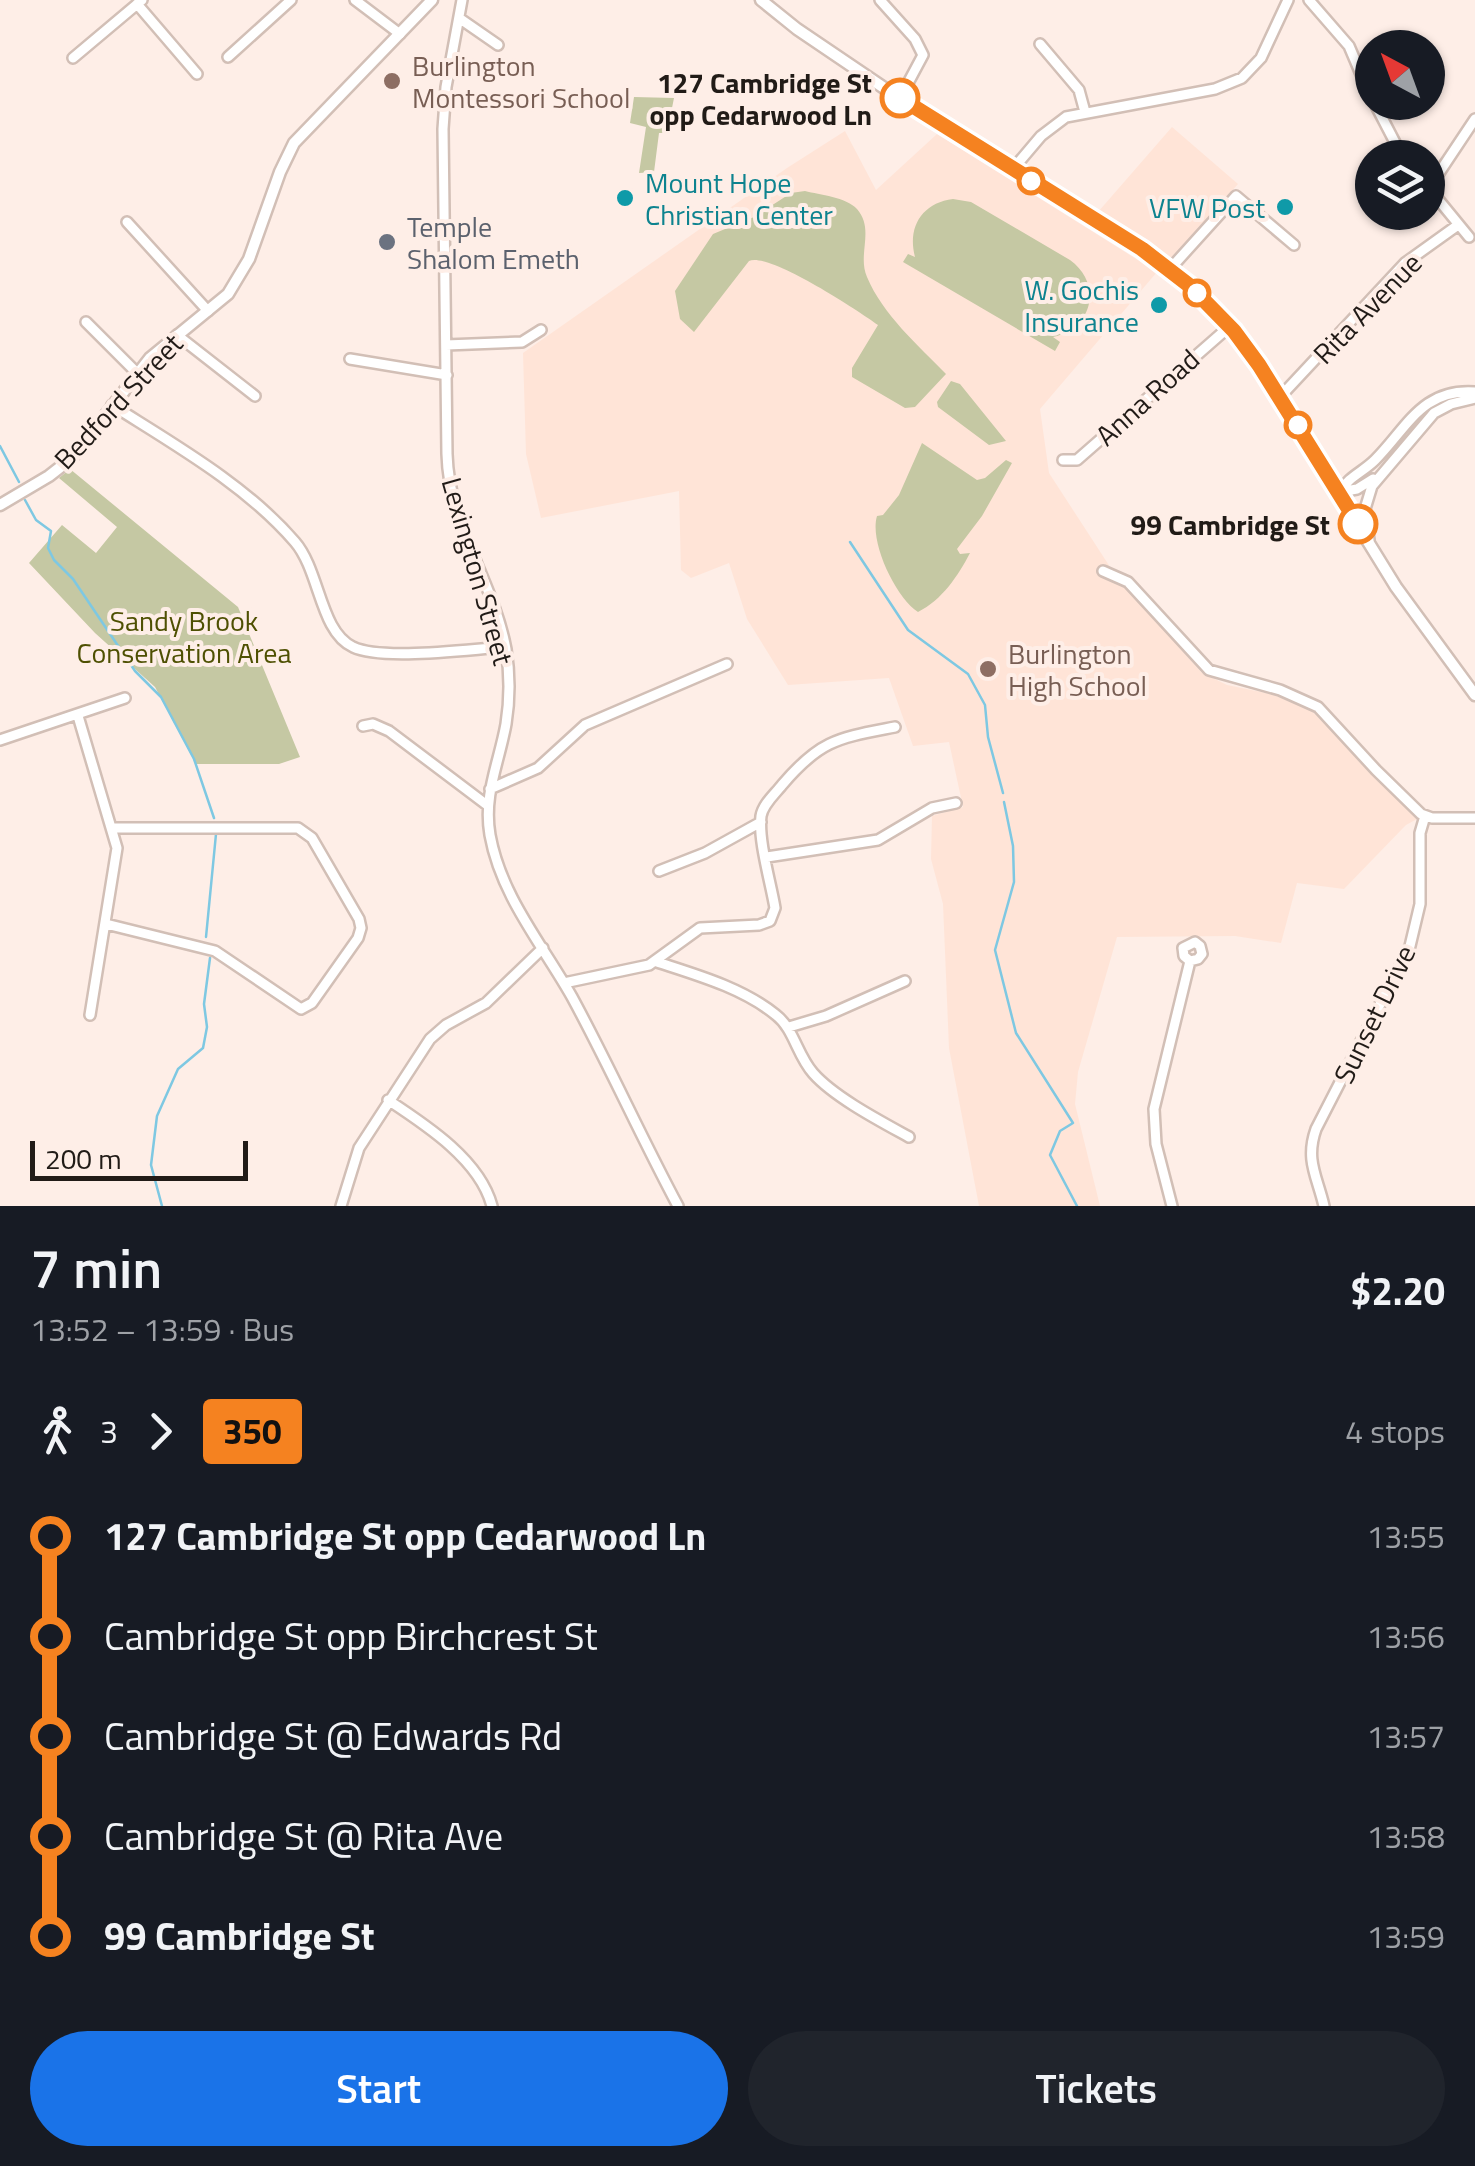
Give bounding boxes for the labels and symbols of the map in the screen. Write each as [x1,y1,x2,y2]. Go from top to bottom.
north arrow [1355,30,1445,120]
place label: Burlington Montessori School [412,44,630,119]
place label: 127 Cambridge St opp Cedarwood Ln [649,61,872,136]
marker: Burlington Montessori School [381,70,403,92]
marker: 127 Cambridge St opp Cedarwood Ln [881,79,919,117]
place label: Mount Hope Christian Center [645,161,833,236]
unlabelled marker [1018,168,1044,194]
place label: VFW Post [1149,186,1265,229]
marker: Mount Hope Christian Center [614,187,636,209]
marker: VFW Post [1274,196,1296,218]
place label: Temple Shalom Emeth [407,205,580,280]
marker: Temple Shalom Emeth [376,231,398,253]
street label: Rita Avenue [1303,242,1431,374]
place label: W. Gochis Insurance [1024,268,1139,343]
unlabelled marker [1184,280,1210,306]
marker: W. Gochis Insurance [1148,294,1170,316]
street label: Bedford Street [43,323,193,479]
street label: Anna Road [1085,338,1209,456]
unlabelled marker [1285,412,1311,438]
street label: Lexington Street [431,472,525,670]
place label: 99 Cambridge St [1131,503,1330,546]
marker: 99 Cambridge St [1339,505,1377,543]
park label: Sandy Brook Conservation Area [76,599,292,674]
place label: Burlington High School [1008,632,1147,707]
marker: Burlington High School [977,658,999,680]
street label: Sunset Drive [1322,937,1426,1091]
scale bar [30,1136,248,1180]

